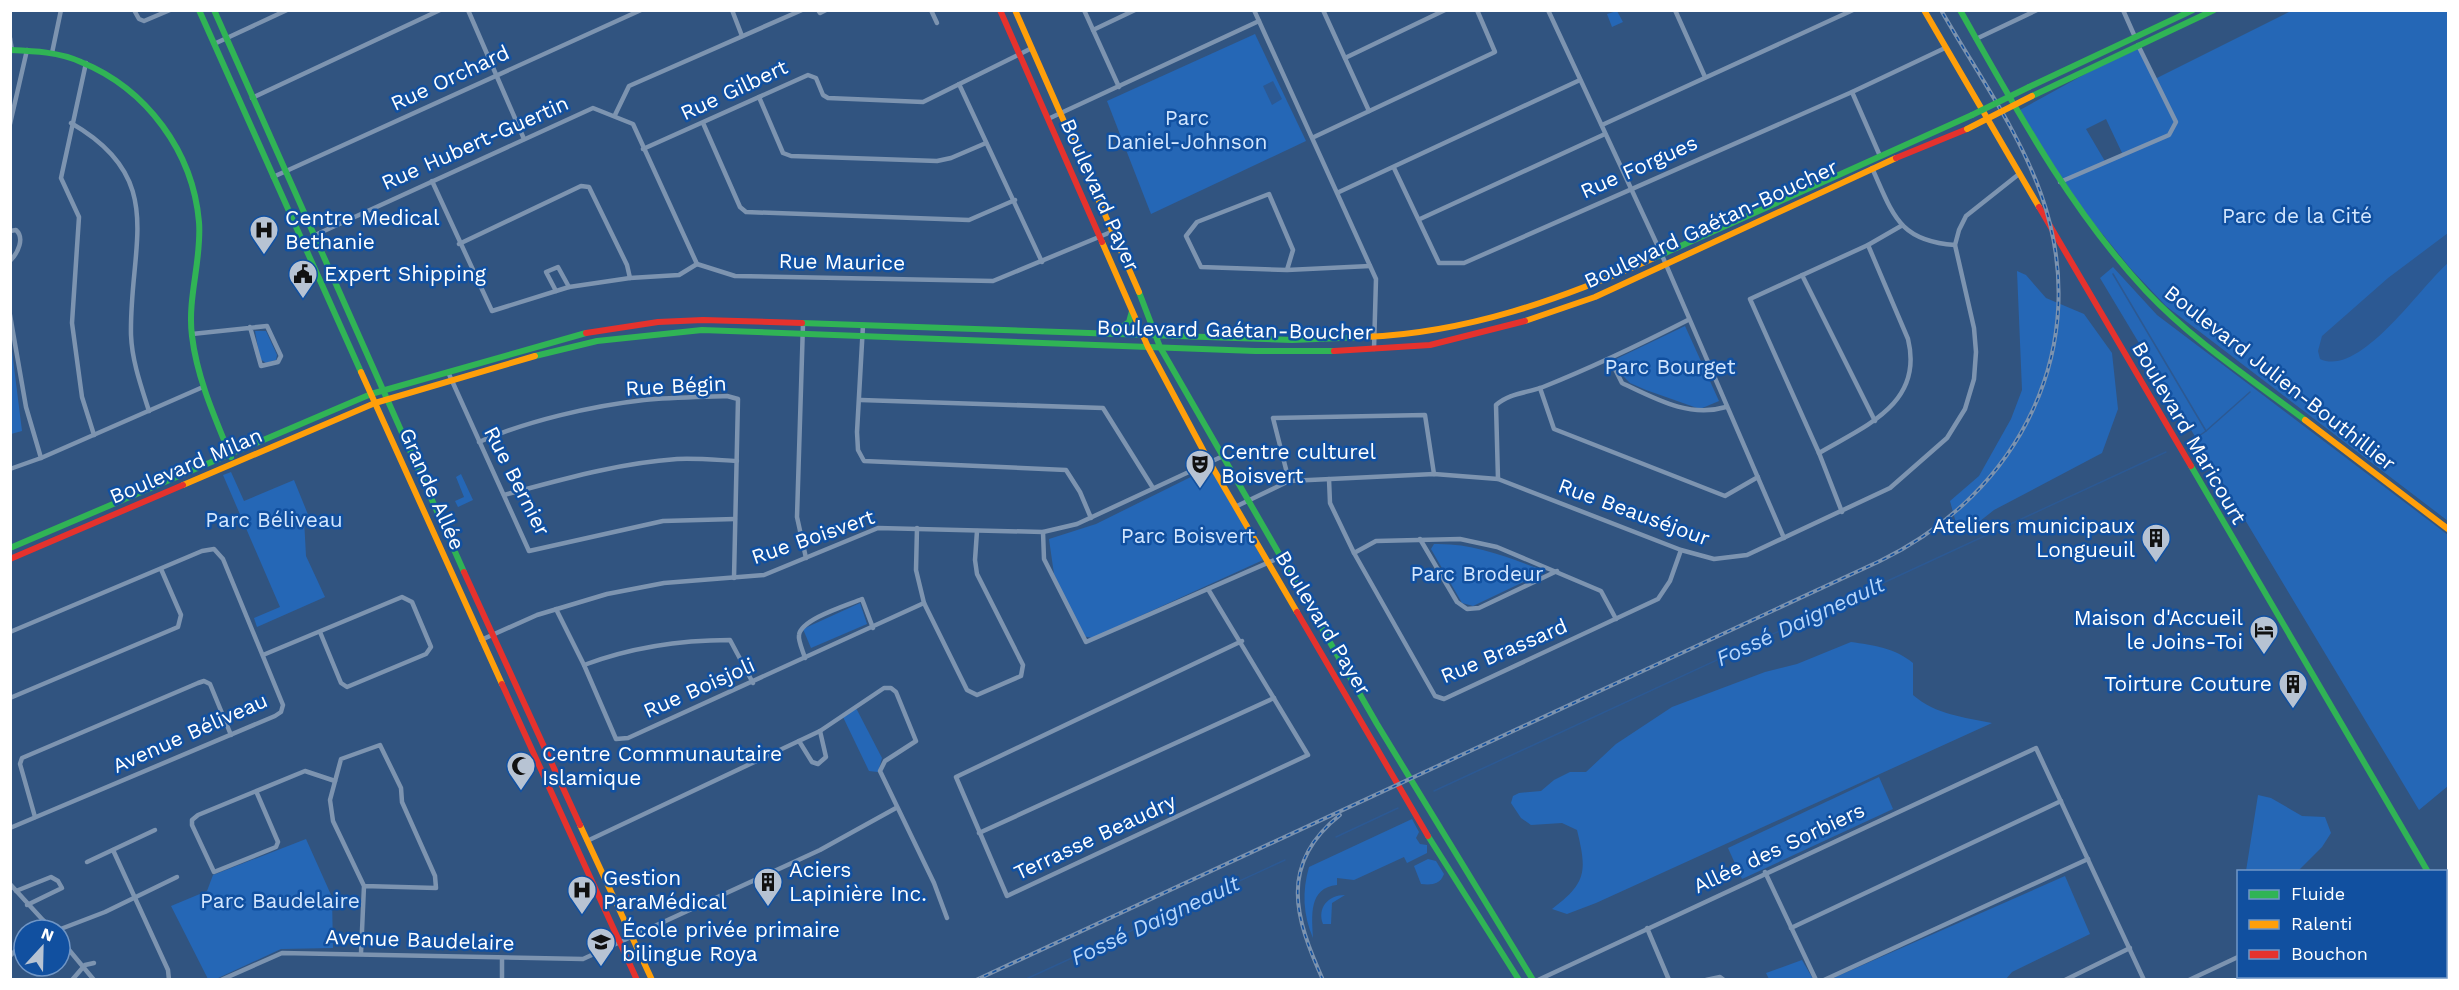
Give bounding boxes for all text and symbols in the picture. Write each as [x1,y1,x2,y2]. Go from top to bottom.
street label: Rue Orchard [387,39,513,116]
street label: Rue Gilbert [676,54,791,125]
street label: Rue Hubert-Guertin [377,90,572,195]
park label: Parc Daniel-Johnson [1107,105,1267,154]
street label: Boulevard Payer [1056,115,1145,275]
street label: Rue Forgues [1576,130,1701,204]
street label: Boulevard Gaétan-Boucher [1580,154,1842,293]
park label: Parc de la Cité [2222,203,2372,228]
place label: Centre Medical Bethanie [285,205,440,254]
hospital icon: Centre Medical Bethanie [248,214,280,256]
street label: Rue Maurice [778,248,906,275]
public building icon: Expert Shipping [287,258,319,300]
place label: Expert Shipping [324,261,487,286]
street label: Boulevard Julien-Bouthillier [2160,280,2401,476]
street label: Boulevard Gaétan-Boucher [1096,315,1374,344]
street label: Boulevard Maricourt [2127,337,2252,529]
park label: Parc Bourget [1605,354,1736,379]
street label: Rue Bégin [625,370,727,401]
street label: Boulevard Milan [106,422,266,509]
street label: Rue Bernier [479,422,556,540]
street label: Grande Allée [394,424,471,554]
place label: Centre culturel Boisvert [1221,439,1377,488]
theatre icon: Centre culturel Boisvert [1184,448,1216,490]
street label: Rue Beauséjour [1555,472,1714,551]
street label: Rue Boisvert [748,504,878,569]
park label: Parc Béliveau [205,507,343,532]
place label: Ateliers municipaux Longueuil [1932,513,2136,562]
building icon: Ateliers municipaux Longueuil [2140,522,2172,564]
park label: Parc Boisvert [1121,523,1255,548]
street label: Boulevard Payer [1270,546,1377,700]
park label: Parc Brodeur [1410,561,1544,586]
water label: Fossé Daigneault [1712,571,1889,671]
place label: Maison d'Accueil le Joins-Toi [2074,605,2244,654]
street label: Rue Brassard [1437,613,1571,688]
hotel icon: Maison d'Accueil le Joins-Toi [2248,614,2280,656]
street label: Rue Boisjoli [639,652,758,723]
building icon: Toirture Couture [2277,668,2309,710]
place label: Toirture Couture [2104,671,2272,696]
street label: Avenue Béliveau [108,687,271,778]
place label: Centre Communautaire Islamique [542,741,782,790]
mosque icon: Centre Communautaire Islamique [505,750,537,792]
street label: Terrasse Beaudry [1010,788,1180,885]
street label: Allée des Sorbiers [1689,797,1868,898]
place label: Aciers Lapinière Inc. [789,857,927,906]
place label: Gestion ParaMédical [603,865,727,914]
building icon: Aciers Lapinière Inc. [752,866,784,908]
water label: Fossé Daigneault [1067,870,1244,970]
legend [2237,870,2447,978]
hospital icon: Gestion ParaMédical [566,874,598,916]
text: Fluide [2291,883,2345,904]
park label: Parc Baudelaire [200,888,360,913]
text: Ralenti [2291,913,2352,934]
place label: École privée primaire bilingue Roya [622,917,840,966]
north arrow [12,918,72,978]
text: N [38,924,56,946]
street label: Avenue Baudelaire [325,924,515,955]
school or university icon: École privée primaire bilingue Roya [585,926,617,968]
text: Bouchon [2291,943,2368,964]

